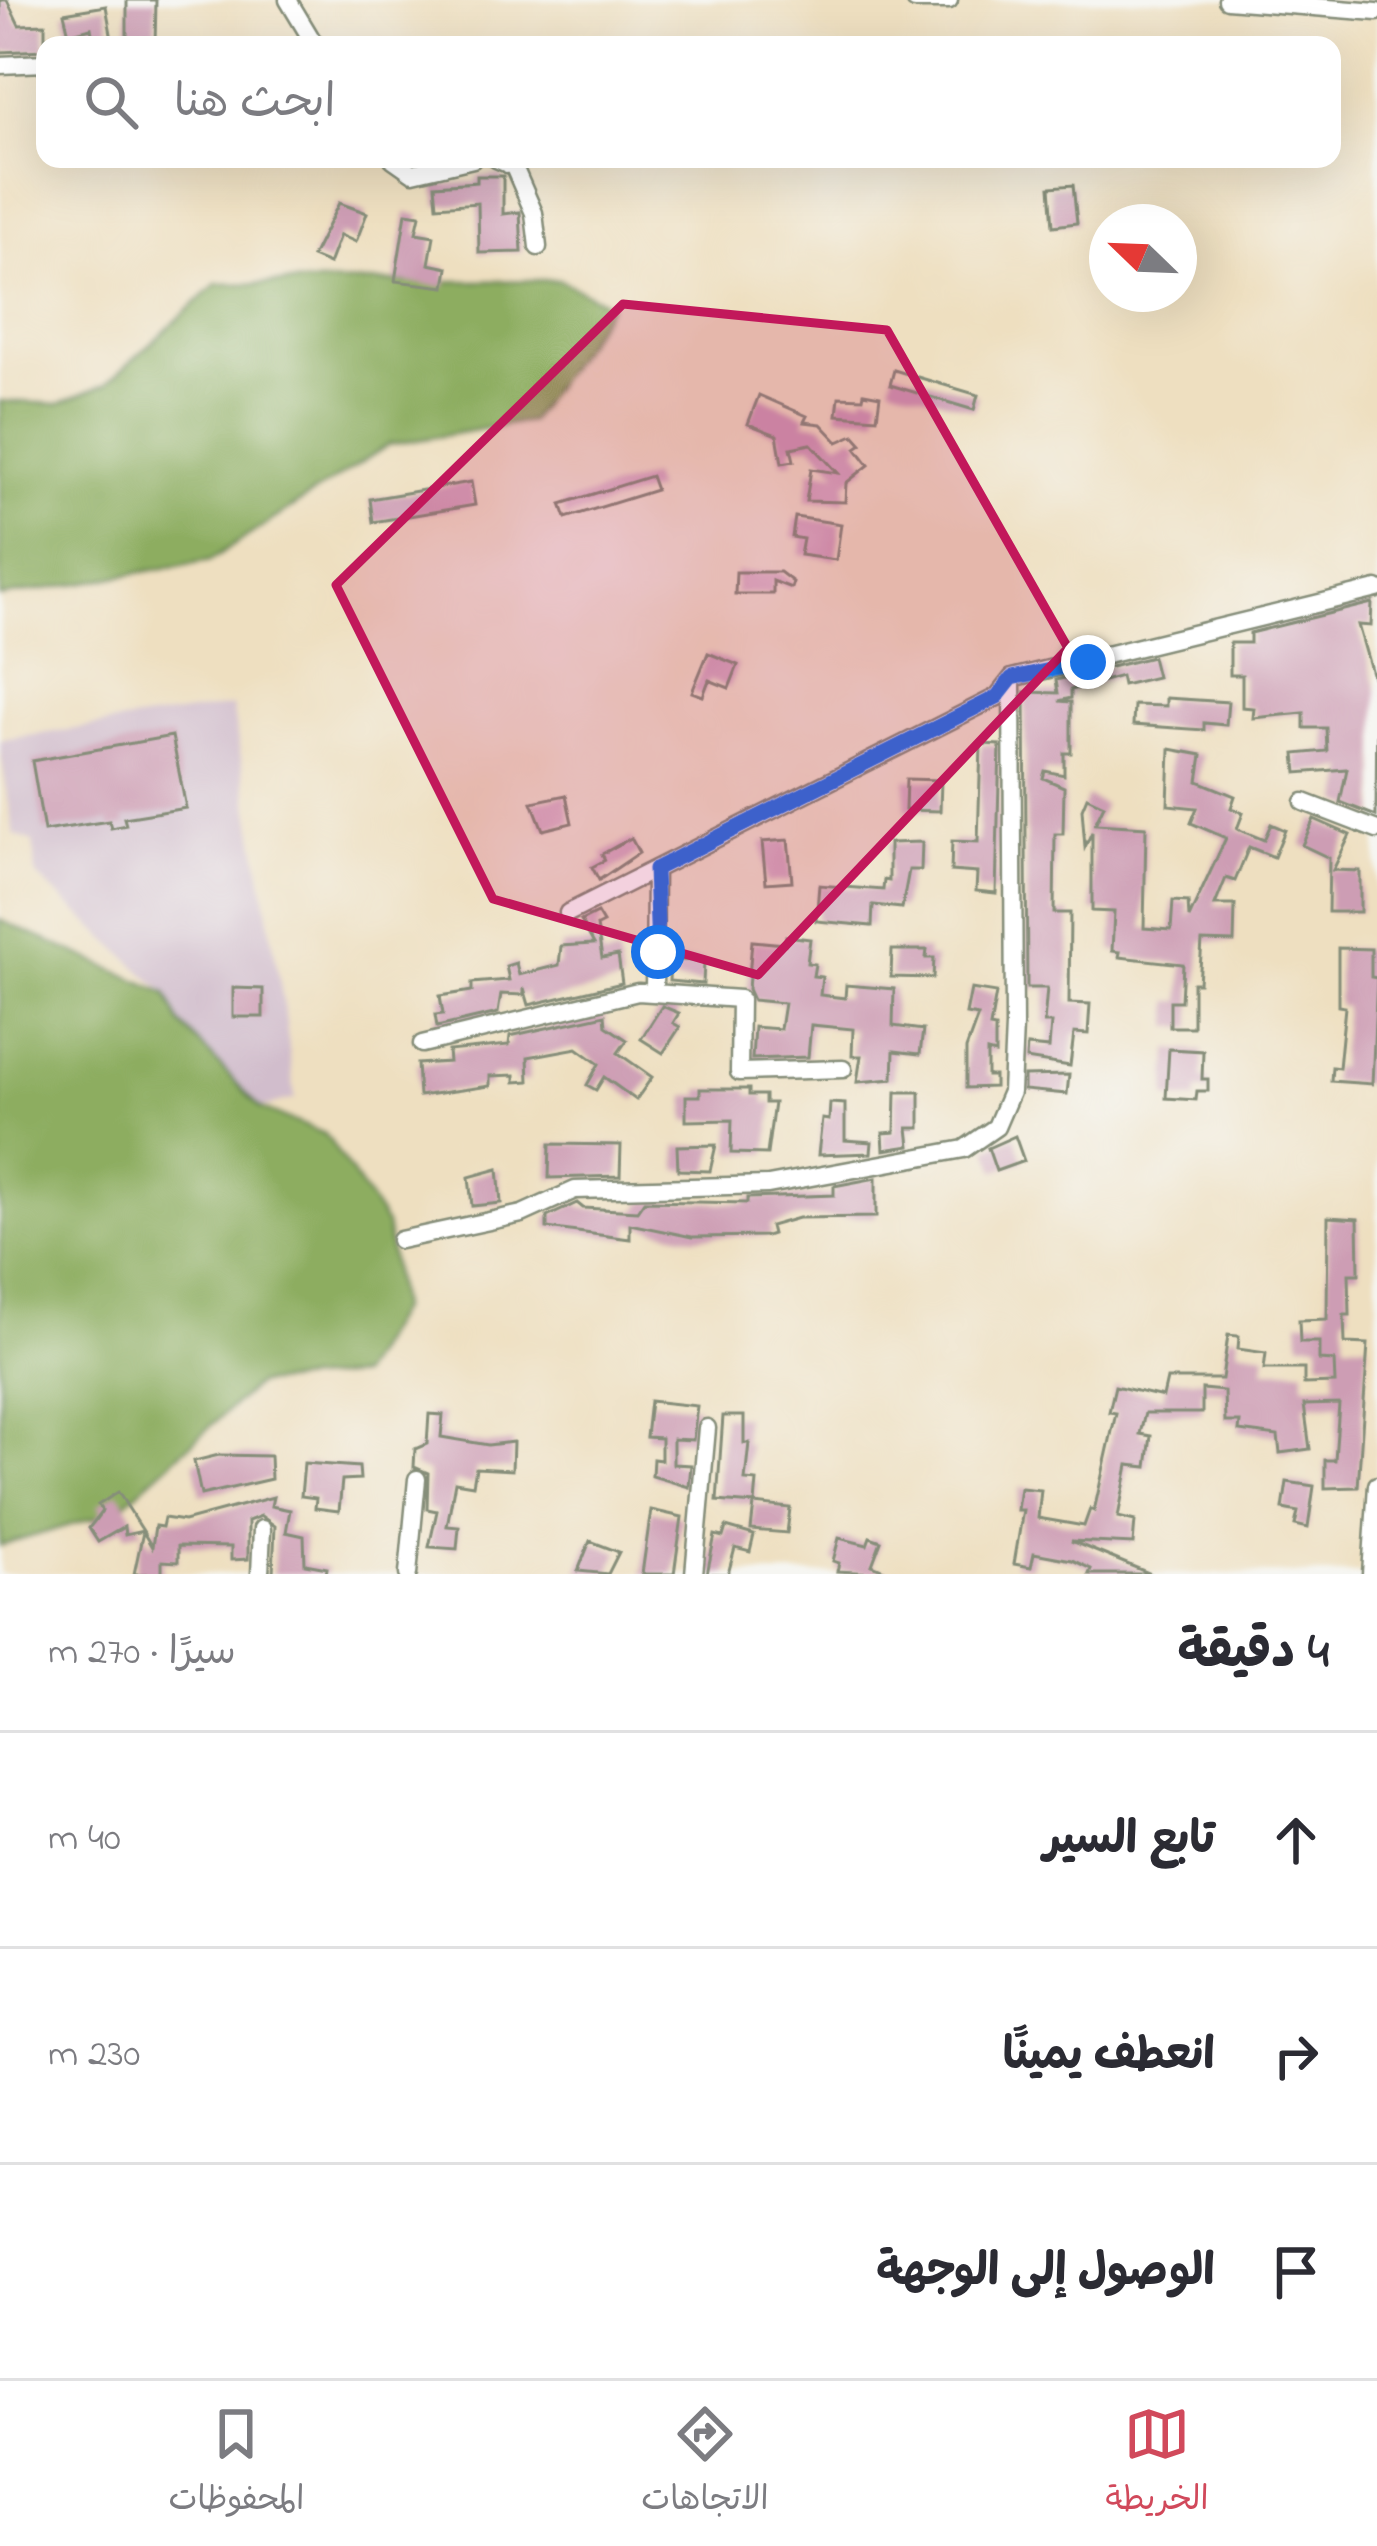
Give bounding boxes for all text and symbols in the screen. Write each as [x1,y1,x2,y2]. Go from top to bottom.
search box [36,36,1341,168]
icon: search [78,69,144,135]
text: ابحث هنا [174,71,336,137]
north arrow [1089,204,1197,312]
route end [1061,635,1115,689]
route start [631,925,685,979]
text: 4 دقيقة [1178,1616,1329,1691]
text: سيرًا · 270 m [48,1625,236,1682]
icon: ahead [1263,1807,1329,1873]
text: تابع السير [1043,1808,1215,1874]
text: 40 m [48,1811,121,1868]
icon: right [1263,2023,1329,2089]
text: انعطف يمينًا [1003,2024,1215,2090]
text: 230 m [48,2027,140,2084]
icon: arrive [1263,2239,1329,2305]
text: الوصول إلى الوجهة [876,2240,1215,2306]
tab: المحفوظات [168,2401,304,2527]
tab: الاتجاهات [641,2401,769,2527]
tab: الخريطة [1106,2401,1209,2527]

